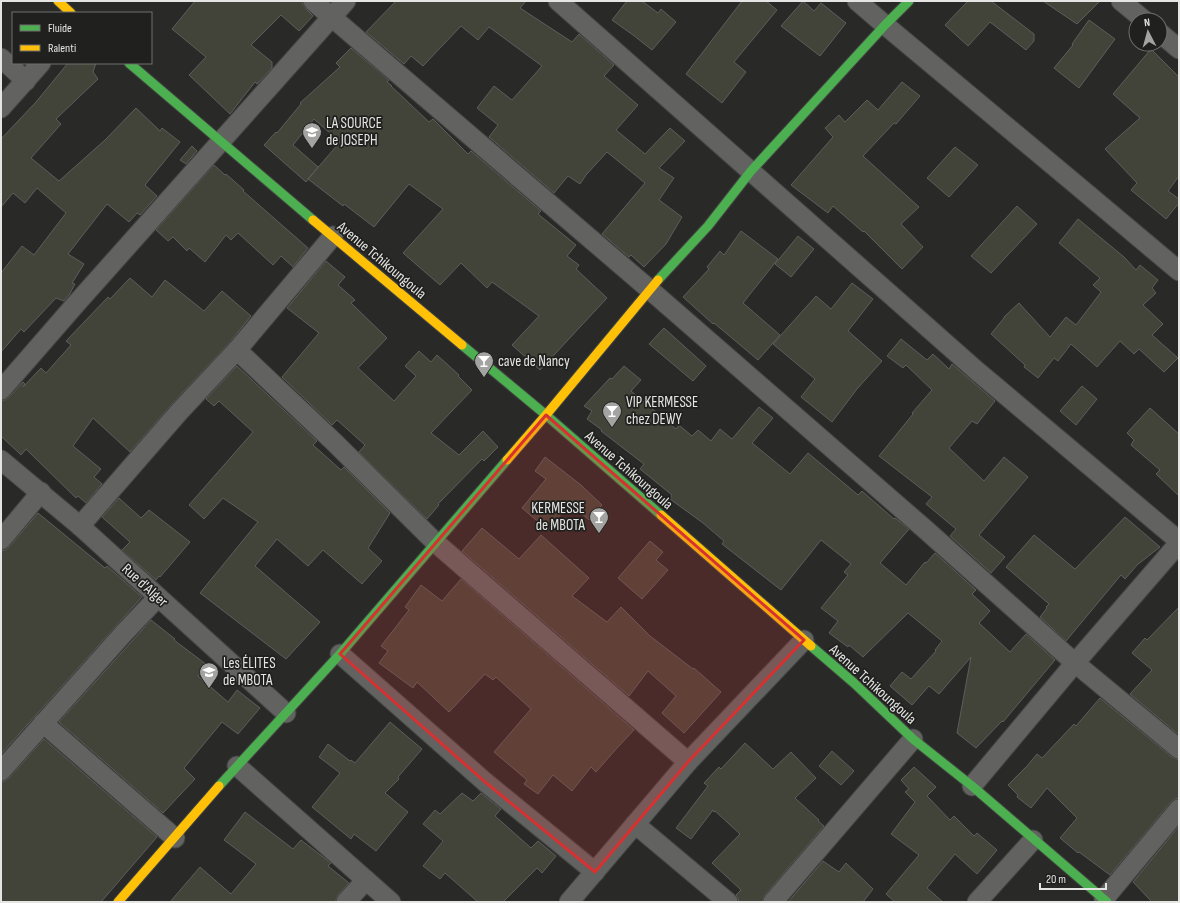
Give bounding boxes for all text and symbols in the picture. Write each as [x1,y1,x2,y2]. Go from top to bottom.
legend [12,12,152,64]
north arrow [1128,12,1168,52]
text: N [1143,16,1151,29]
text: Fluide [48,21,72,36]
text: Ralenti [48,41,76,56]
place label: LA SOURCE de JOSEPH [326,114,382,150]
school or university icon: LA SOURCE de JOSEPH [301,121,323,149]
street label: Avenue Tchikoungoula [332,217,430,303]
bar icon: cave de Nancy [473,350,495,378]
place label: cave de Nancy [498,352,570,371]
place label: VIP KERMESSE chez DEWY [626,393,698,429]
bar icon: VIP KERMESSE chez DEWY [601,400,623,428]
street label: Avenue Tchikoungoula [580,426,677,514]
place label: KERMESSE de MBOTA [531,499,586,535]
bar icon: KERMESSE de MBOTA [588,506,610,534]
street label: Rue d'Alger [118,560,172,612]
street label: Avenue Tchikoungoula [824,640,920,729]
place label: Les ÉLITES de MBOTA [223,654,276,690]
school or university icon: Les ÉLITES de MBOTA [198,661,220,689]
scale bar [1040,865,1106,891]
text: 20 m [1046,872,1066,887]

